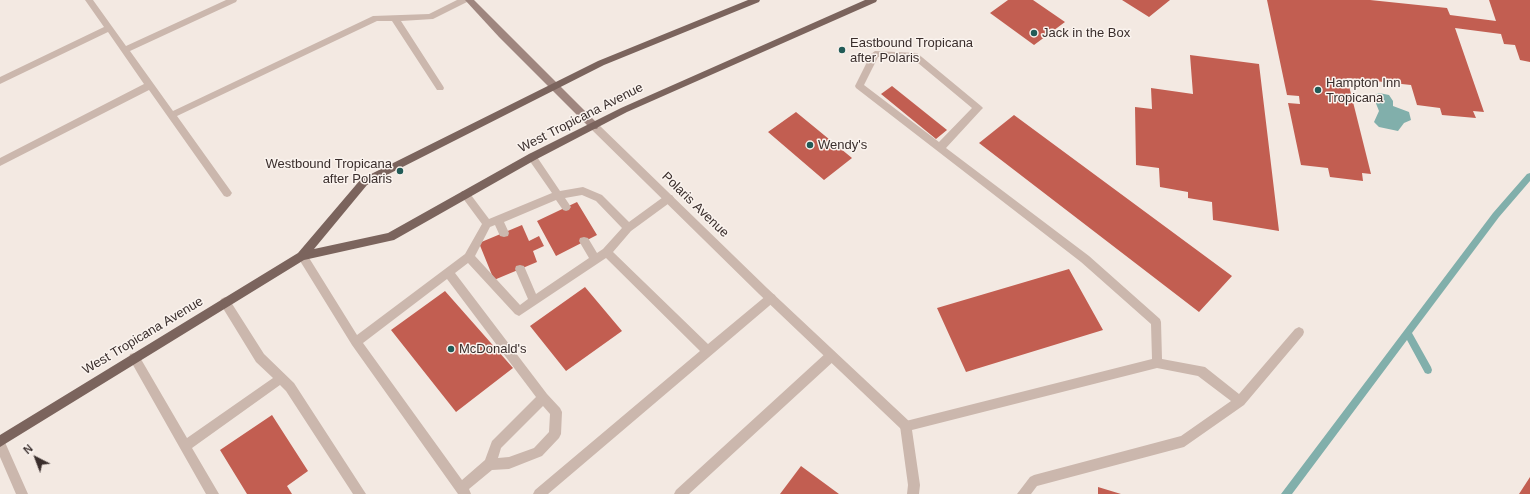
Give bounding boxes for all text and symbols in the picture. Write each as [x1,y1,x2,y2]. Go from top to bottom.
place label: Jack in the Box [1042,25,1130,41]
marker: Jack in the Box [1029,28,1039,38]
place label: Eastbound Tropicana after Polaris [850,35,973,66]
marker: Eastbound Tropicana after Polaris [837,45,847,55]
place label: Hampton Inn Tropicana [1326,75,1400,106]
street label: West Tropicana Avenue [516,80,646,156]
marker: Hampton Inn Tropicana [1313,85,1323,95]
place label: Wendy's [818,137,867,153]
marker: Wendy's [805,140,815,150]
place label: Westbound Tropicana after Polaris [266,156,392,187]
marker: Westbound Tropicana after Polaris [395,166,405,176]
street label: Polaris Avenue [658,169,732,241]
street label: West Tropicana Avenue [80,294,206,378]
place label: McDonald's [459,341,527,357]
marker: McDonald's [446,344,456,354]
north arrow [16,438,56,478]
text: N [21,442,35,456]

